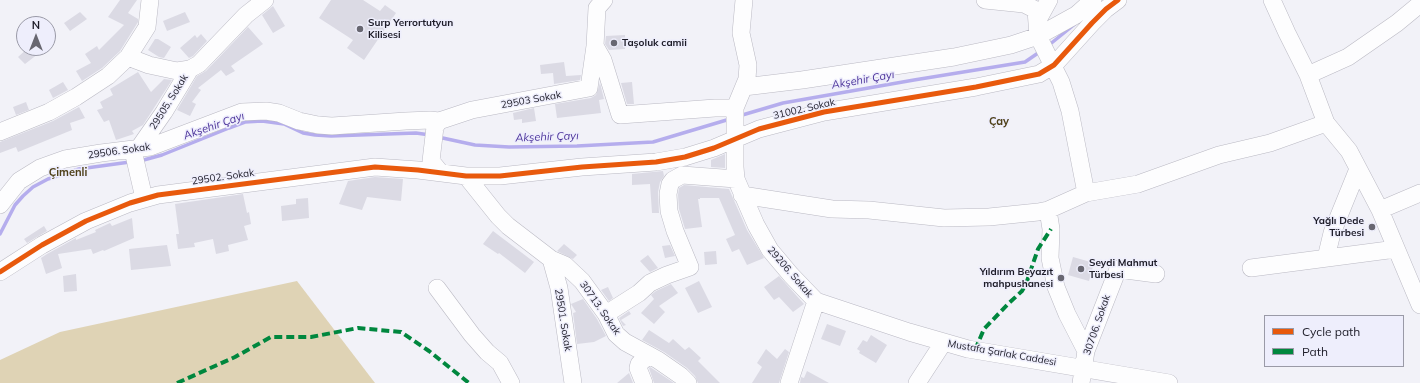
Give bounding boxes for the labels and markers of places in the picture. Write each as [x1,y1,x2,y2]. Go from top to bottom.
place label: Surp Yerrortutyun Kilisesi [368,17,453,40]
marker: Surp Yerrortutyun Kilisesi [355,24,365,34]
place label: Taşoluk camii [622,37,687,49]
marker: Taşoluk camii [609,38,619,48]
place label: Yağlı Dede Türbesi [1313,215,1364,238]
marker: Yağlı Dede Türbesi [1367,222,1377,232]
place label: Seydi Mahmut Türbesi [1089,257,1157,280]
marker: Seydi Mahmut Türbesi [1076,264,1086,274]
place label: Yıldırım Beyazıt mahpushanesi [980,266,1053,290]
marker: Yıldırım Beyazıt mahpushanesi [1056,273,1066,283]

